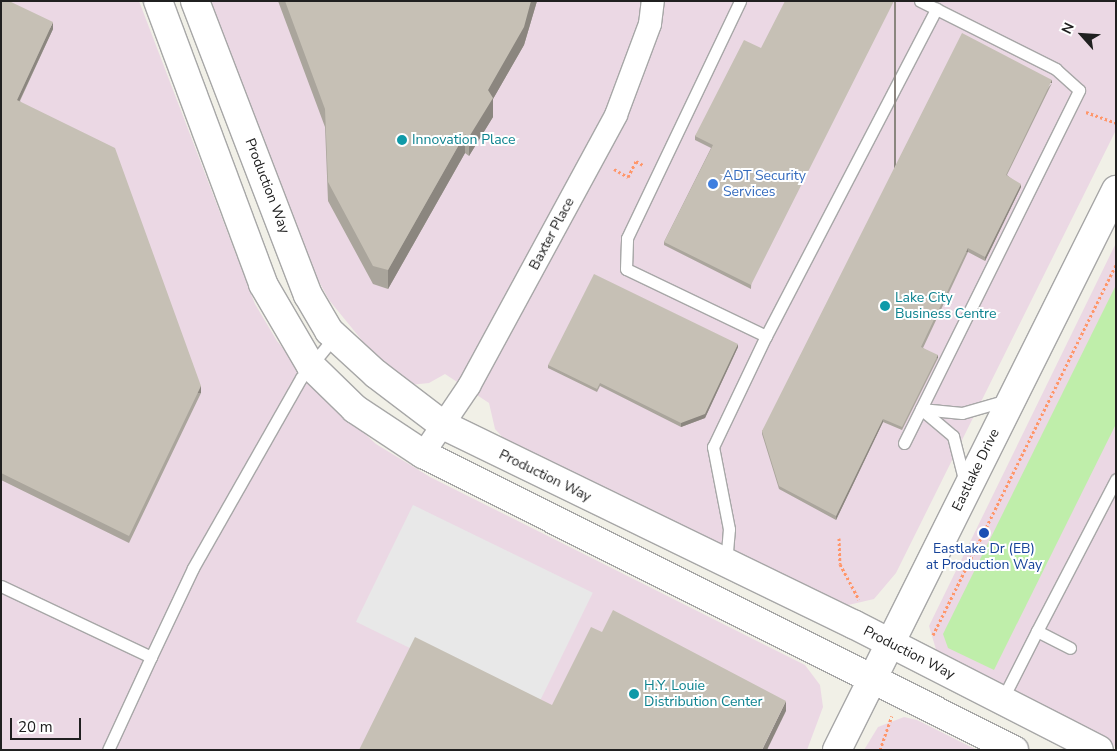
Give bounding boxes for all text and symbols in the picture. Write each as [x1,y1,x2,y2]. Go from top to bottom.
north arrow [1057,10,1107,60]
text: N [1057,19,1079,37]
place label: Innovation Place [412,132,515,148]
marker: Innovation Place [396,134,408,146]
street label: Production Way [241,136,293,236]
place label: ADT Security Services [723,168,806,200]
marker: ADT Security Services [707,178,719,190]
street label: Baxter Place [526,195,578,273]
place label: Lake City Business Centre [895,290,996,322]
marker: Lake City Business Centre [879,300,891,312]
street label: Eastlake Drive [949,426,1003,514]
street label: Production Way [496,446,594,506]
marker: Eastlake Dr (EB) at Production Way [978,527,990,539]
place label: Eastlake Dr (EB) at Production Way [926,541,1042,574]
street label: Production Way [860,623,958,683]
place label: H.Y. Louie Distribution Center [644,678,763,710]
marker: H.Y. Louie Distribution Center [628,688,640,700]
scale bar [12,708,84,740]
text: 20 m [18,717,53,737]

